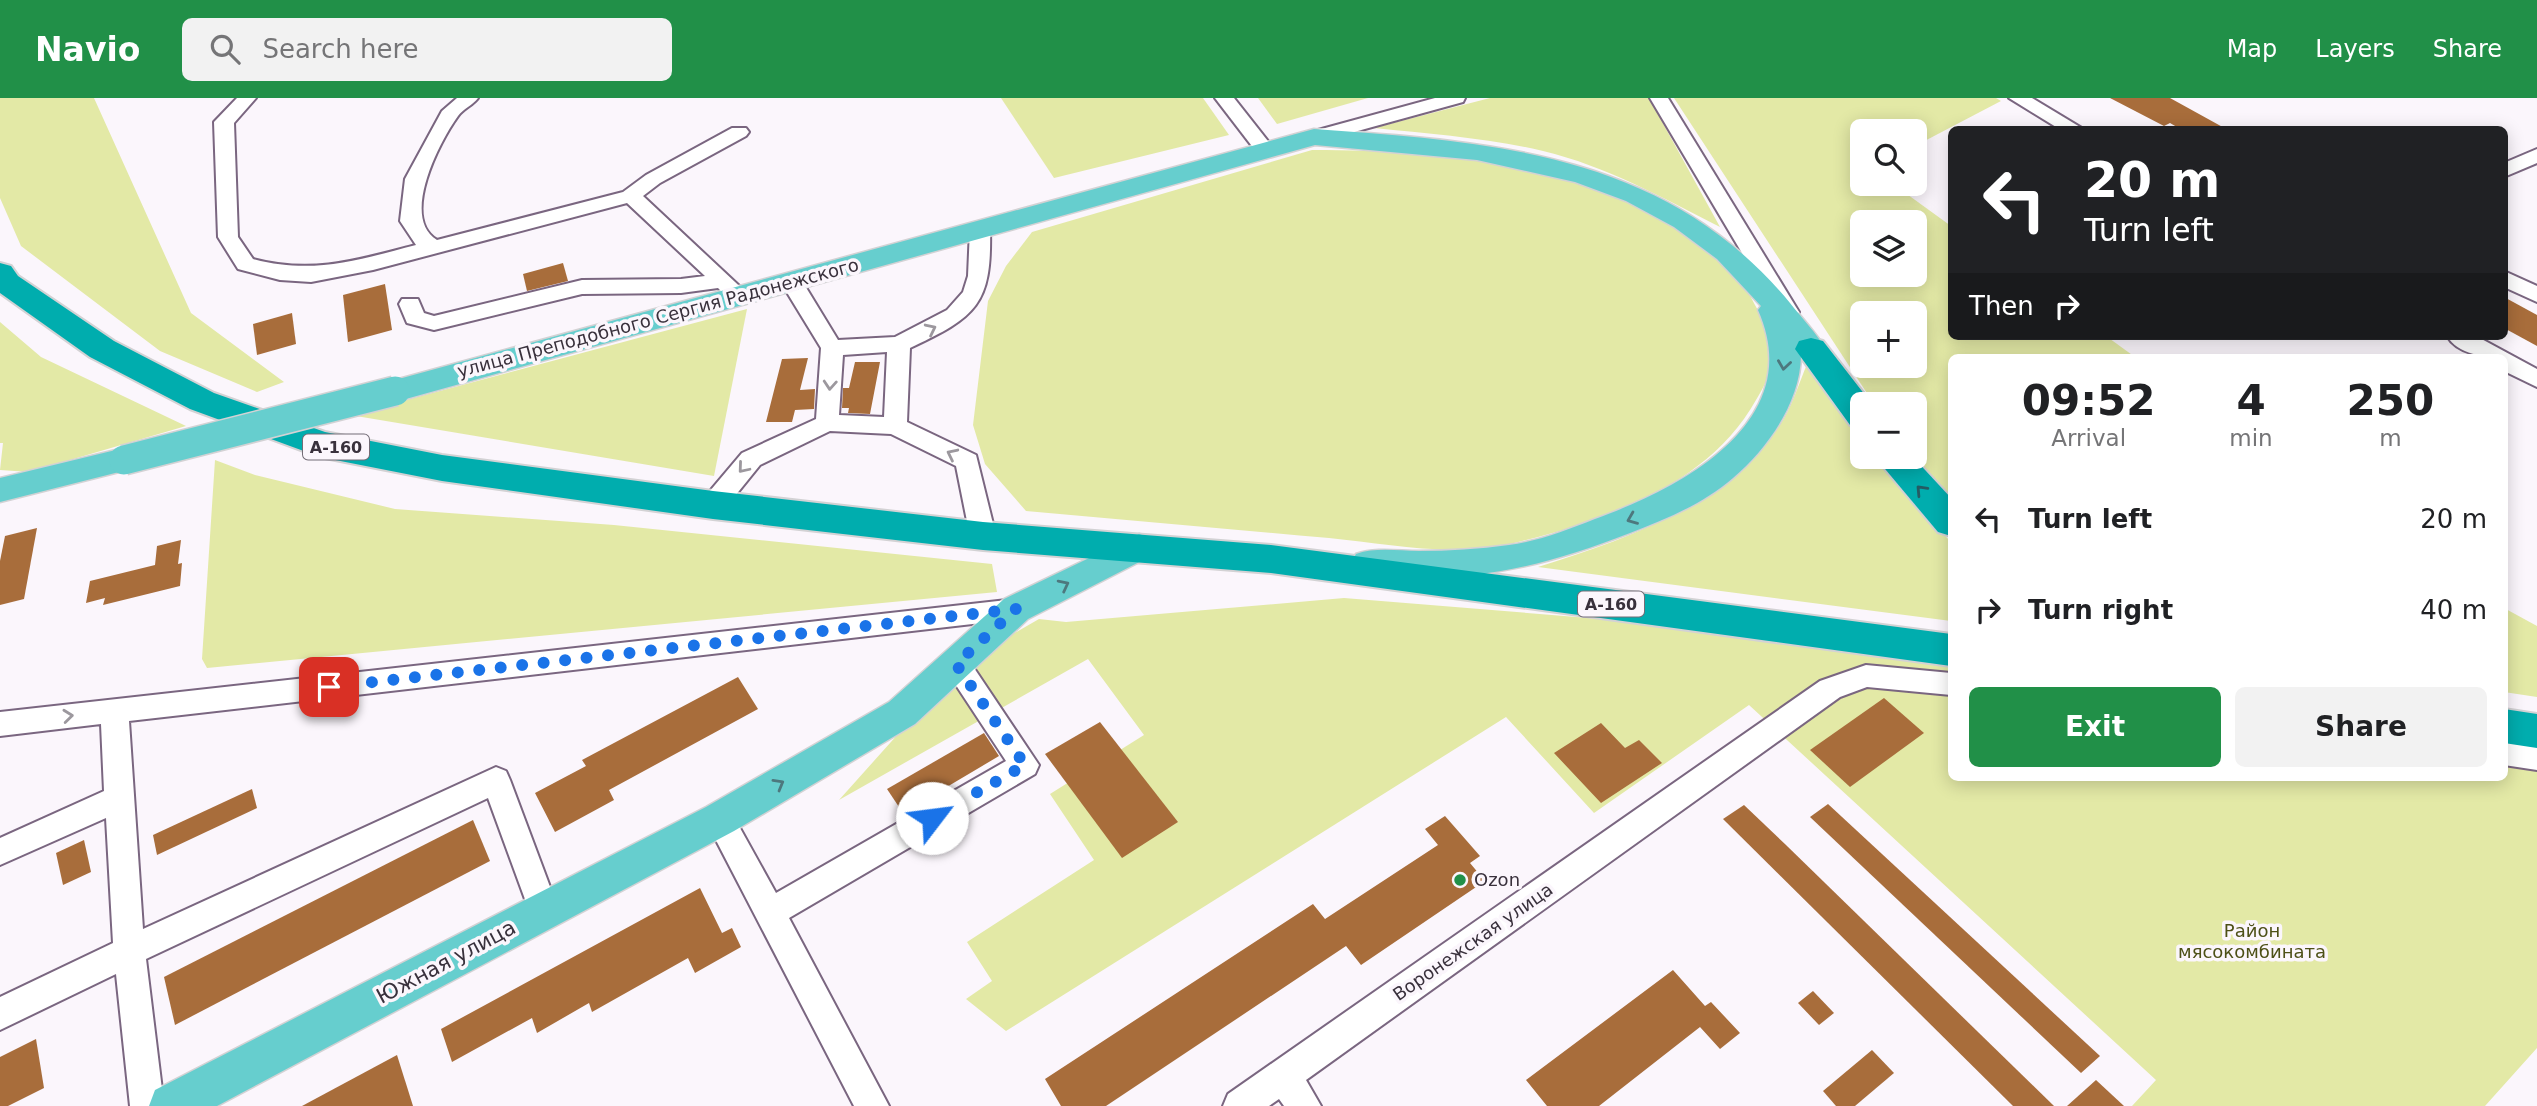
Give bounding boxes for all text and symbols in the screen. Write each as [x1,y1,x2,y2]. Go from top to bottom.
search box [182,18,672,81]
text: Navio [35,30,140,69]
icon: search [206,30,244,68]
text: Search here [262,34,419,64]
text: Map [2227,35,2277,63]
text: Layers [2315,35,2395,63]
text: Share [2433,35,2502,63]
map controls [1850,119,1927,469]
button: search [1850,119,1927,196]
text: 20 m [2084,152,2220,209]
icon: left [1969,154,2060,245]
button: layers [1850,210,1927,287]
text: Turn left [2084,211,2214,249]
street label: улица Преподобного Сергия Радонежского [455,254,861,381]
icon: right [2048,287,2086,325]
text: Then [1969,291,2034,321]
button: + [1850,301,1927,378]
one-way arrow [924,323,936,337]
one-way arrow [1777,359,1792,371]
text: 09:52 [2022,376,2156,425]
text: 4 [2236,376,2266,425]
text: 250 [2347,376,2434,425]
one-way arrow [823,380,838,391]
button: − [1850,392,1927,469]
text: Arrival [2051,425,2126,451]
text: min [2229,425,2273,451]
text: m [2379,425,2402,451]
road number: А-160 [303,434,369,460]
one-way arrow [947,448,959,462]
one-way arrow [739,460,752,472]
one-way arrow [1917,485,1930,498]
icon: left [1969,500,2007,538]
text: Turn left [2028,504,2152,534]
text: 20 m [2420,504,2487,534]
one-way arrow [1627,510,1639,524]
one-way arrow [1057,579,1069,593]
icon: right [1969,591,2007,629]
road number: А-160 [1578,592,1644,617]
text: Turn right [2028,595,2173,625]
text: 40 m [2420,595,2487,625]
pin [299,657,359,717]
icon: arrive [310,668,348,706]
button: Exit [1969,687,2221,767]
button: Share [2235,687,2487,767]
one-way arrow [62,709,74,724]
one-way arrow [772,779,785,792]
position arrow [895,781,969,855]
place label: Ozon [1474,869,1520,890]
marker: Ozon [1452,872,1468,888]
street label: Воронежская улица [1389,878,1557,1005]
street label: Южная улица [372,915,520,1009]
park label: Район мясокомбината [2178,920,2326,962]

